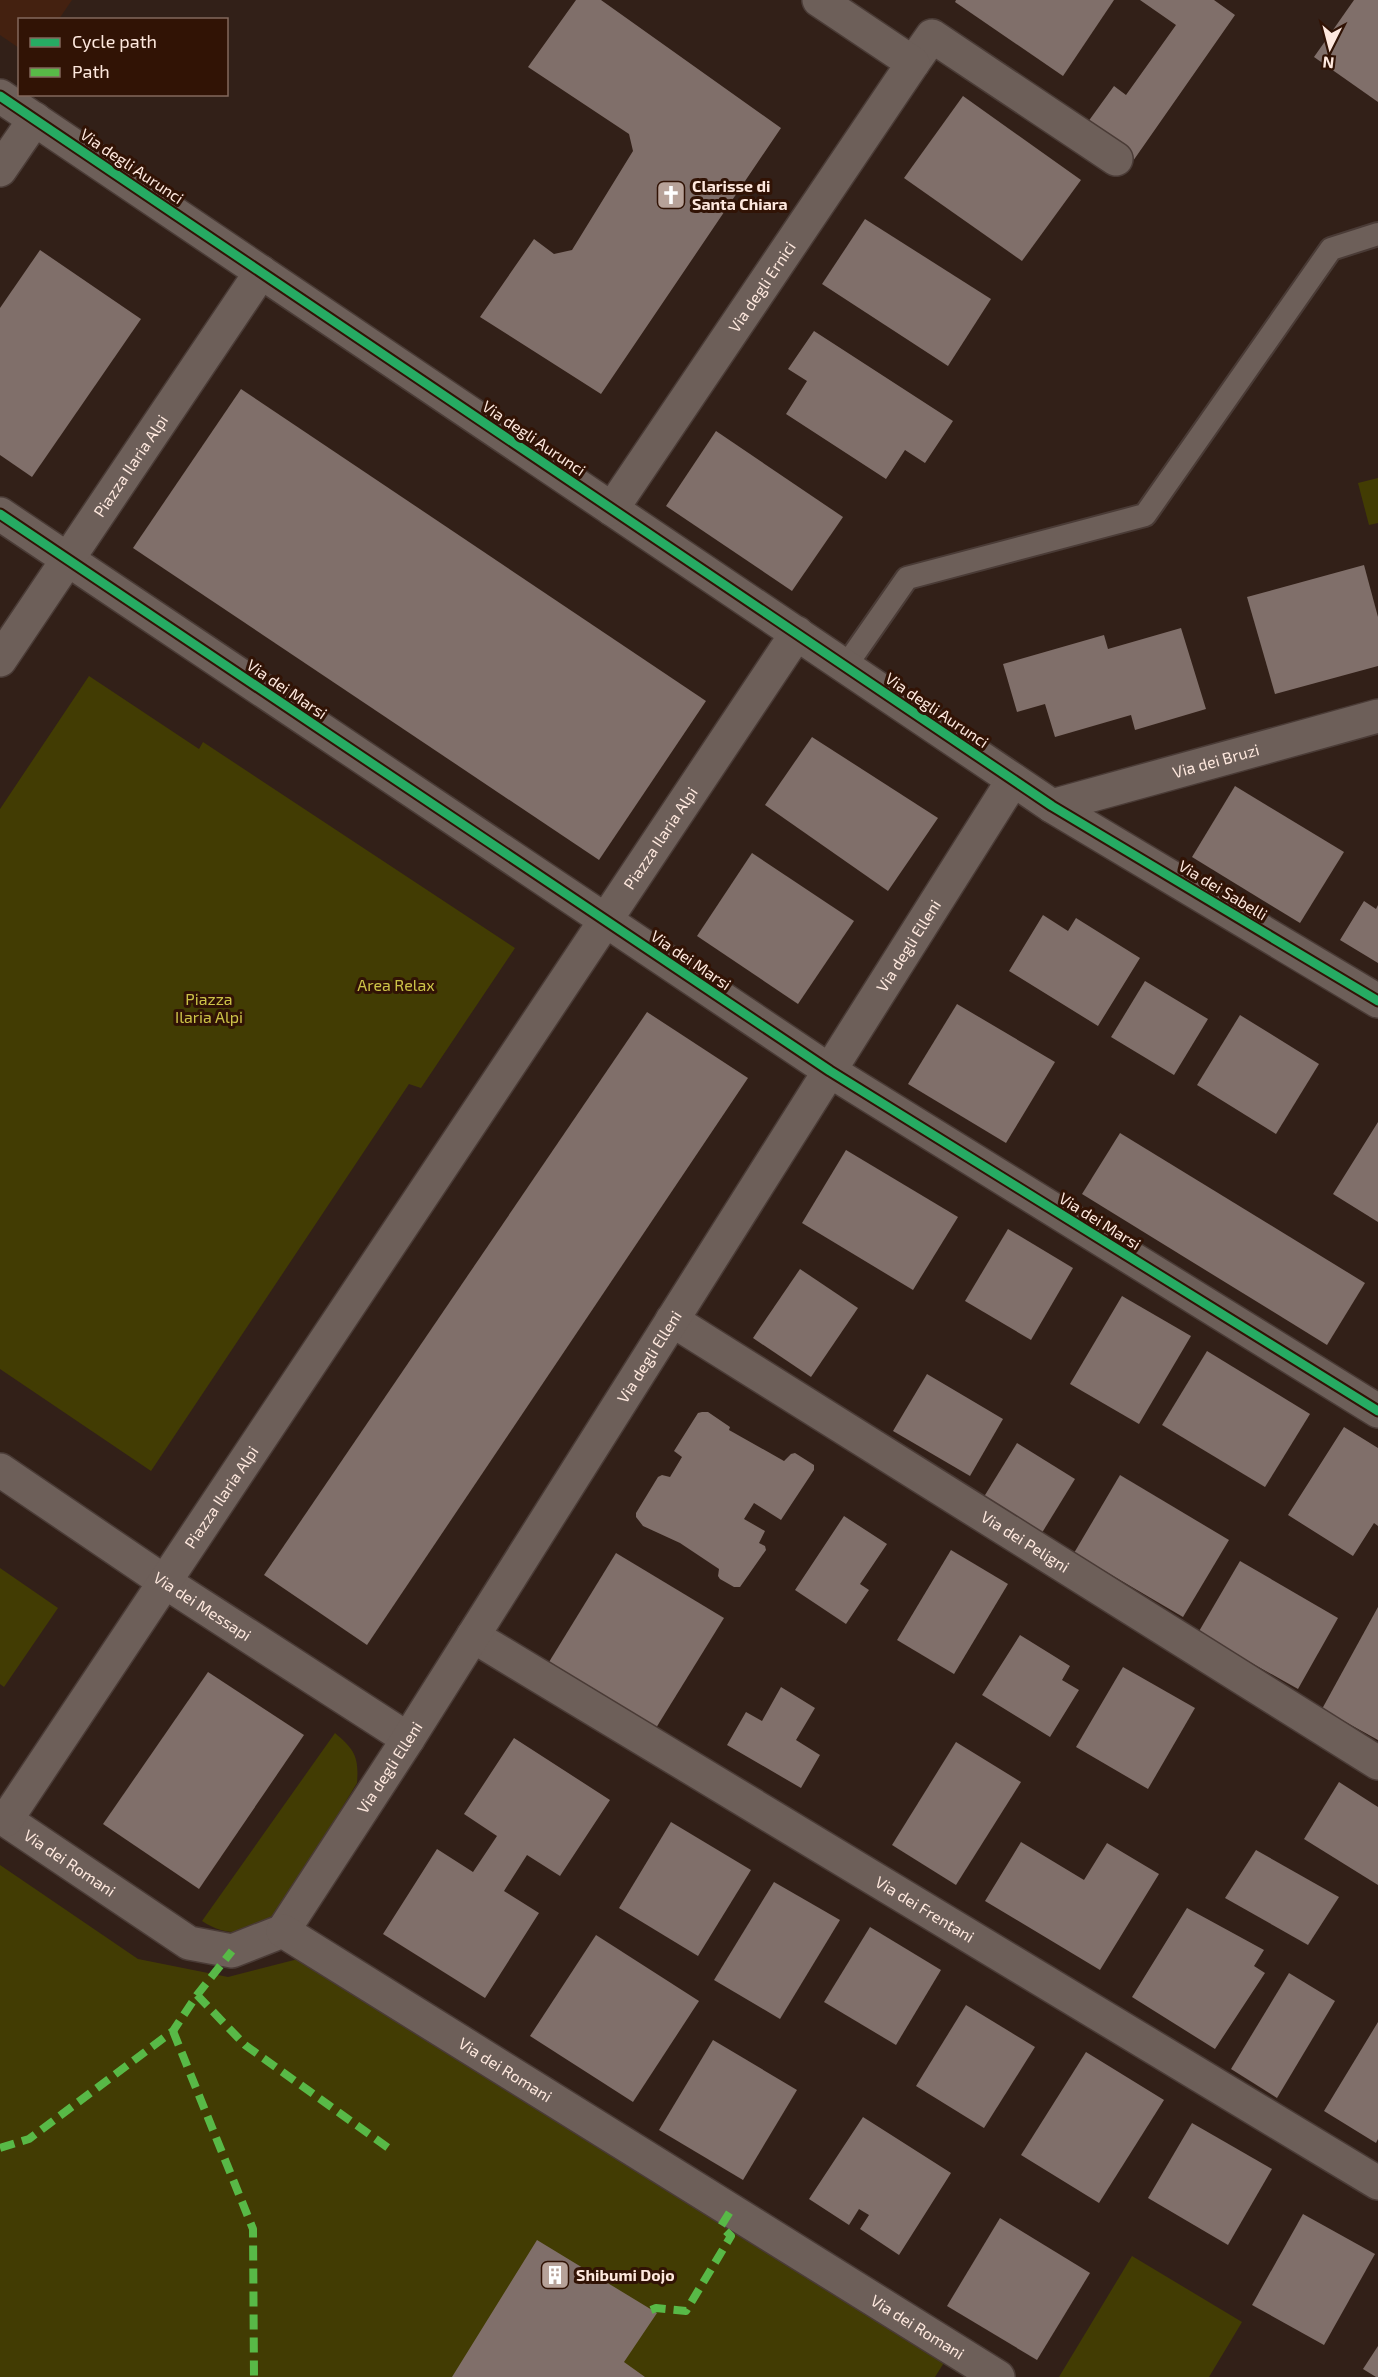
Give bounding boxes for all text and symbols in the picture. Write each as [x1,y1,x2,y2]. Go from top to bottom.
legend [18,18,228,96]
north arrow [1300,18,1360,78]
text: Cycle path [72,30,157,52]
text: N [1322,53,1335,73]
text: Path [72,60,110,82]
street label: Via degli Aurunci [77,124,187,207]
place label: Clarisse di Santa Chiara [692,176,788,213]
church icon: Clarisse di Santa Chiara [655,179,687,211]
street label: Via degli Ernici [724,238,799,336]
street label: Via degli Aurunci [479,396,589,479]
street label: Piazza Ilaria Alpi [89,411,171,520]
street label: Via dei Marsi [244,655,331,722]
street label: Via degli Aurunci [882,668,992,751]
street label: Via dei Bruzi [1170,739,1261,781]
street label: Piazza Ilaria Alpi [619,783,701,893]
street label: Via dei Sabelli [1175,856,1271,924]
street label: Via degli Elleni [872,896,944,995]
street label: Via dei Marsi [648,926,735,993]
park label: Area Relax [357,975,435,994]
park label: Piazza Ilaria Alpi [175,989,243,1026]
street label: Via dei Marsi [1056,1188,1145,1253]
street label: Via degli Elleni [613,1307,685,1406]
street label: Piazza Ilaria Alpi [180,1442,262,1552]
street label: Via dei Peligni [978,1507,1073,1576]
street label: Via dei Messapi [150,1567,255,1644]
street label: Via degli Elleni [352,1718,426,1817]
street label: Via dei Romani [21,1825,119,1900]
street label: Via dei Frentani [872,1872,978,1946]
street label: Via dei Romani [455,2033,556,2105]
building icon: Shibumi Dojo [539,2259,571,2291]
place label: Shibumi Dojo [576,2265,675,2284]
street label: Via dei Romani [868,2290,968,2363]

